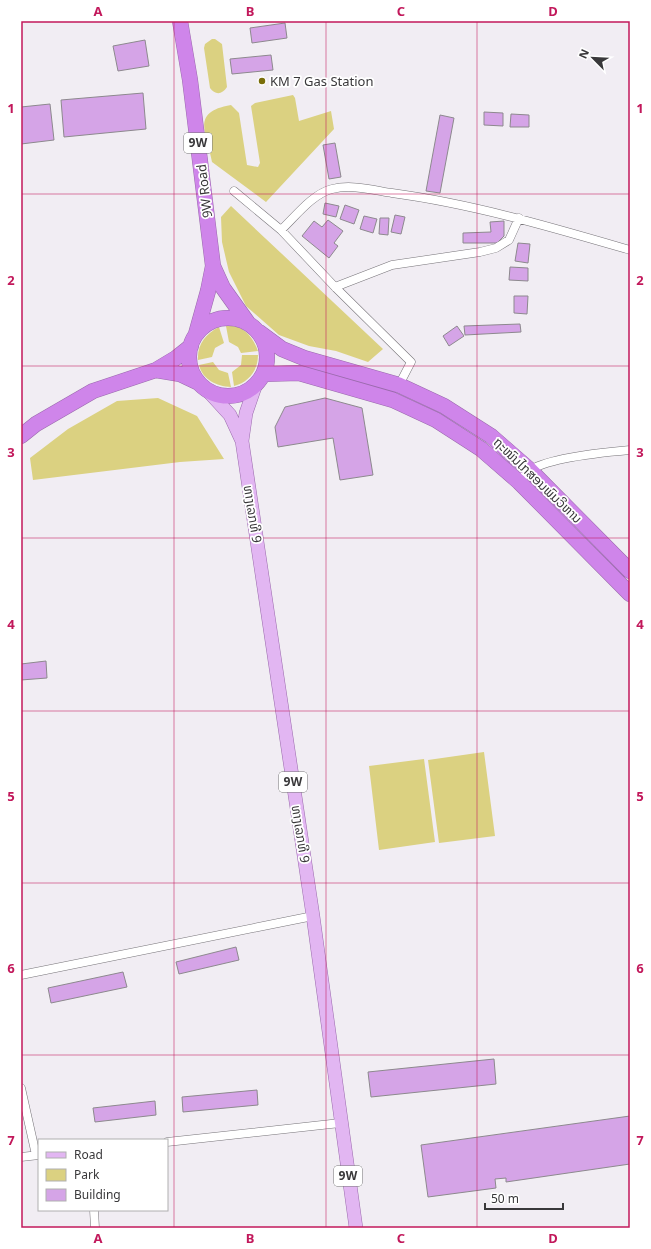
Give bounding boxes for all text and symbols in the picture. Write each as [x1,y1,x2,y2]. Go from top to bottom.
text: A [94,1,103,22]
text: B [246,1,254,22]
text: C [397,1,405,22]
text: D [548,1,558,22]
north arrow [573,38,613,78]
text: N [574,46,594,62]
place label: KM 7 Gas Station [270,71,373,92]
marker: KM 7 Gas Station [257,76,267,86]
text: 1 [7,98,15,119]
text: 1 [636,98,644,119]
road number: 9W [184,133,212,153]
street label: 9W Road [191,163,218,219]
text: 2 [7,270,15,291]
text: 2 [636,270,644,291]
street label: ຖະໜົນໄກສອນພົມວິຫານ [488,432,587,528]
text: 3 [7,442,15,463]
text: 3 [636,442,644,463]
street label: ທາງເລກທີ 9 [238,484,267,545]
text: 4 [7,614,15,635]
text: 4 [636,614,644,635]
road number: 9W [279,772,307,792]
text: 5 [7,786,15,807]
text: 5 [636,786,644,807]
street label: ທາງເລກທີ 9 [286,804,315,865]
text: 6 [7,958,15,979]
text: 6 [636,958,644,979]
text: 7 [7,1130,15,1151]
text: 7 [636,1130,644,1151]
legend [38,1139,168,1211]
text: Road [74,1145,103,1165]
text: Park [74,1165,100,1185]
road number: 9W [334,1166,362,1186]
text: Building [74,1185,121,1205]
scale bar [485,1185,563,1211]
text: 50 m [491,1189,519,1209]
text: A [94,1228,103,1249]
text: B [246,1228,254,1249]
text: C [397,1228,405,1249]
text: D [548,1228,558,1249]

